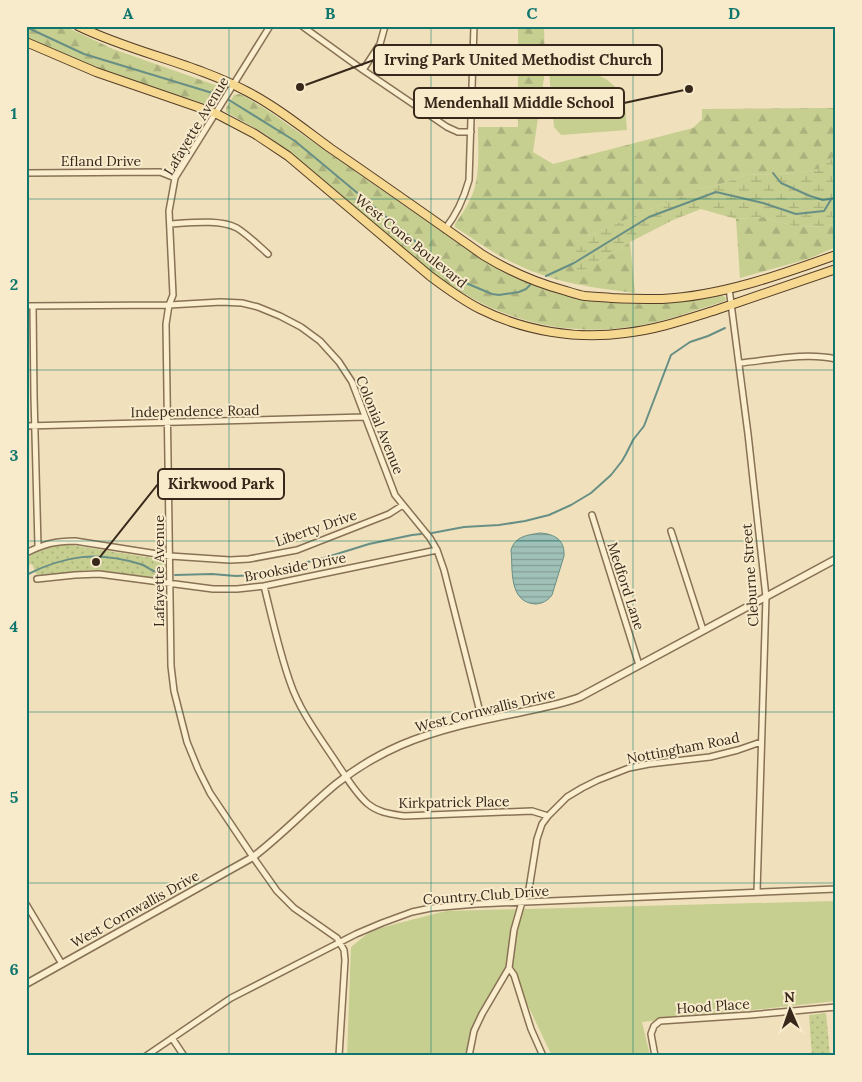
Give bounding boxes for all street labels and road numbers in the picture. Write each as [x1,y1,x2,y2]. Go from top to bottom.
street label: Lafayette Avenue [159,73,233,179]
street label: Efland Drive [61,152,142,170]
street label: West Cone Boulevard [351,190,471,292]
street label: Colonial Avenue [352,373,408,477]
street label: Independence Road [130,401,260,421]
street label: Liberty Drive [273,505,360,550]
street label: Lafayette Avenue [150,515,168,627]
street label: Cleburne Street [737,522,763,627]
street label: Medford Lane [603,540,649,633]
street label: Brookside Drive [242,548,348,586]
street label: West Cornwallis Drive [413,684,557,736]
street label: Nottingham Road [625,728,741,768]
street label: Kirkpatrick Place [398,792,510,812]
street label: West Cornwallis Drive [68,866,203,952]
street label: Country Club Drive [422,882,550,908]
street label: Hood Place [676,994,751,1018]

